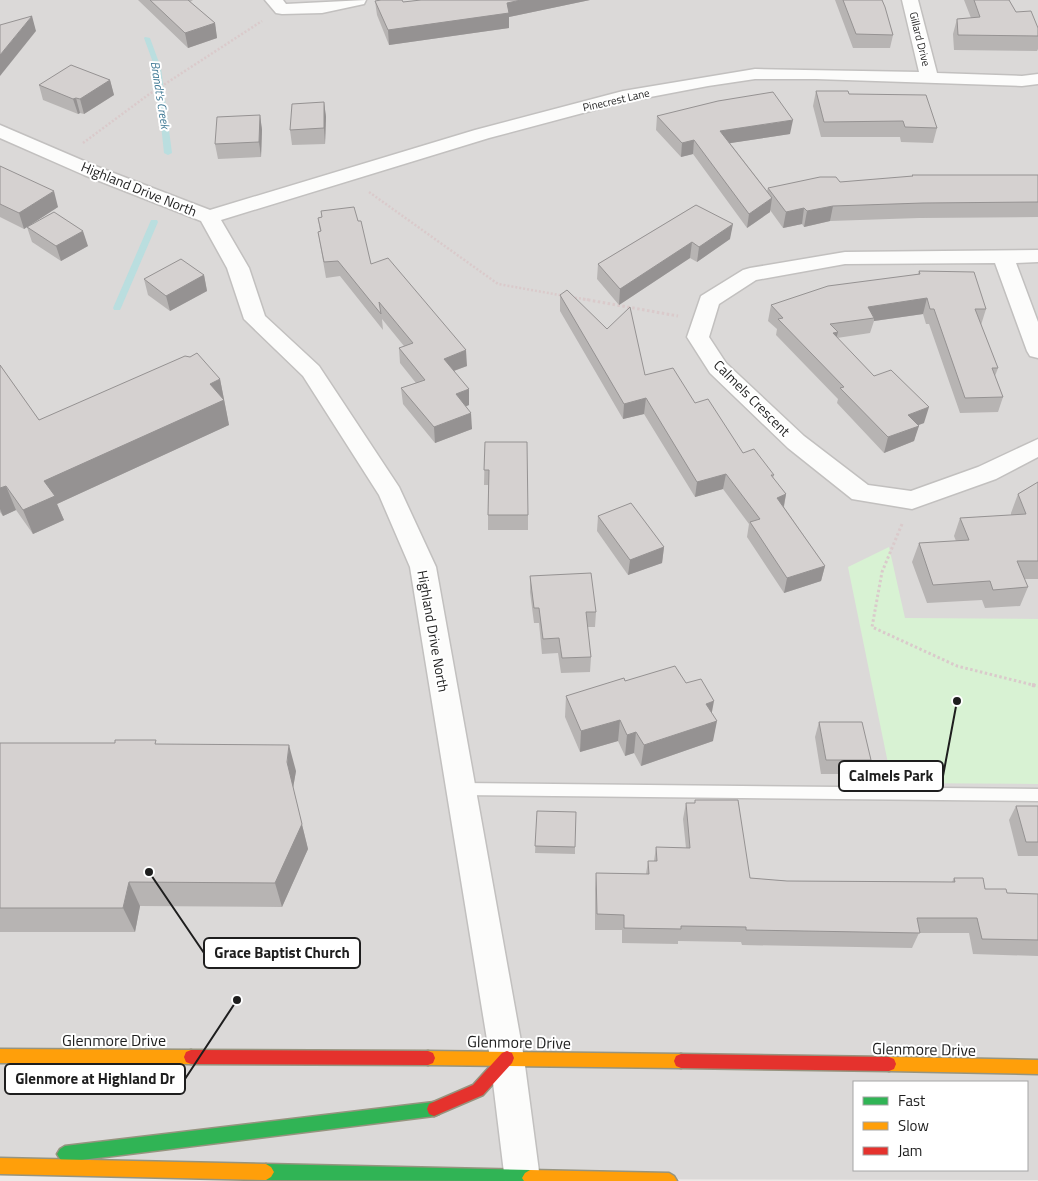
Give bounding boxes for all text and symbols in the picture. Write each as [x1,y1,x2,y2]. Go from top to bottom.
street label: Gillard Drive [905,10,935,68]
water label: Brandt's Creek [146,60,175,132]
street label: Pinecrest Lane [581,84,651,115]
street label: Highland Drive North [78,156,200,221]
street label: Calmels Crescent [709,355,795,441]
street label: Highland Drive North [412,568,455,693]
callout: Calmels Park [839,761,943,791]
text: Calmels Park [849,764,933,787]
callout: Grace Baptist Church [204,938,360,968]
text: Grace Baptist Church [214,941,350,964]
street label: Glenmore Drive [62,1028,166,1052]
street label: Glenmore Drive [467,1029,571,1055]
street label: Glenmore Drive [872,1036,976,1062]
callout: Glenmore at Highland Dr [5,1064,185,1094]
text: Glenmore at Highland Dr [15,1067,175,1090]
legend [853,1081,1028,1171]
text: Fast [898,1089,926,1112]
text: Slow [898,1114,929,1137]
text: Jam [898,1139,922,1162]

